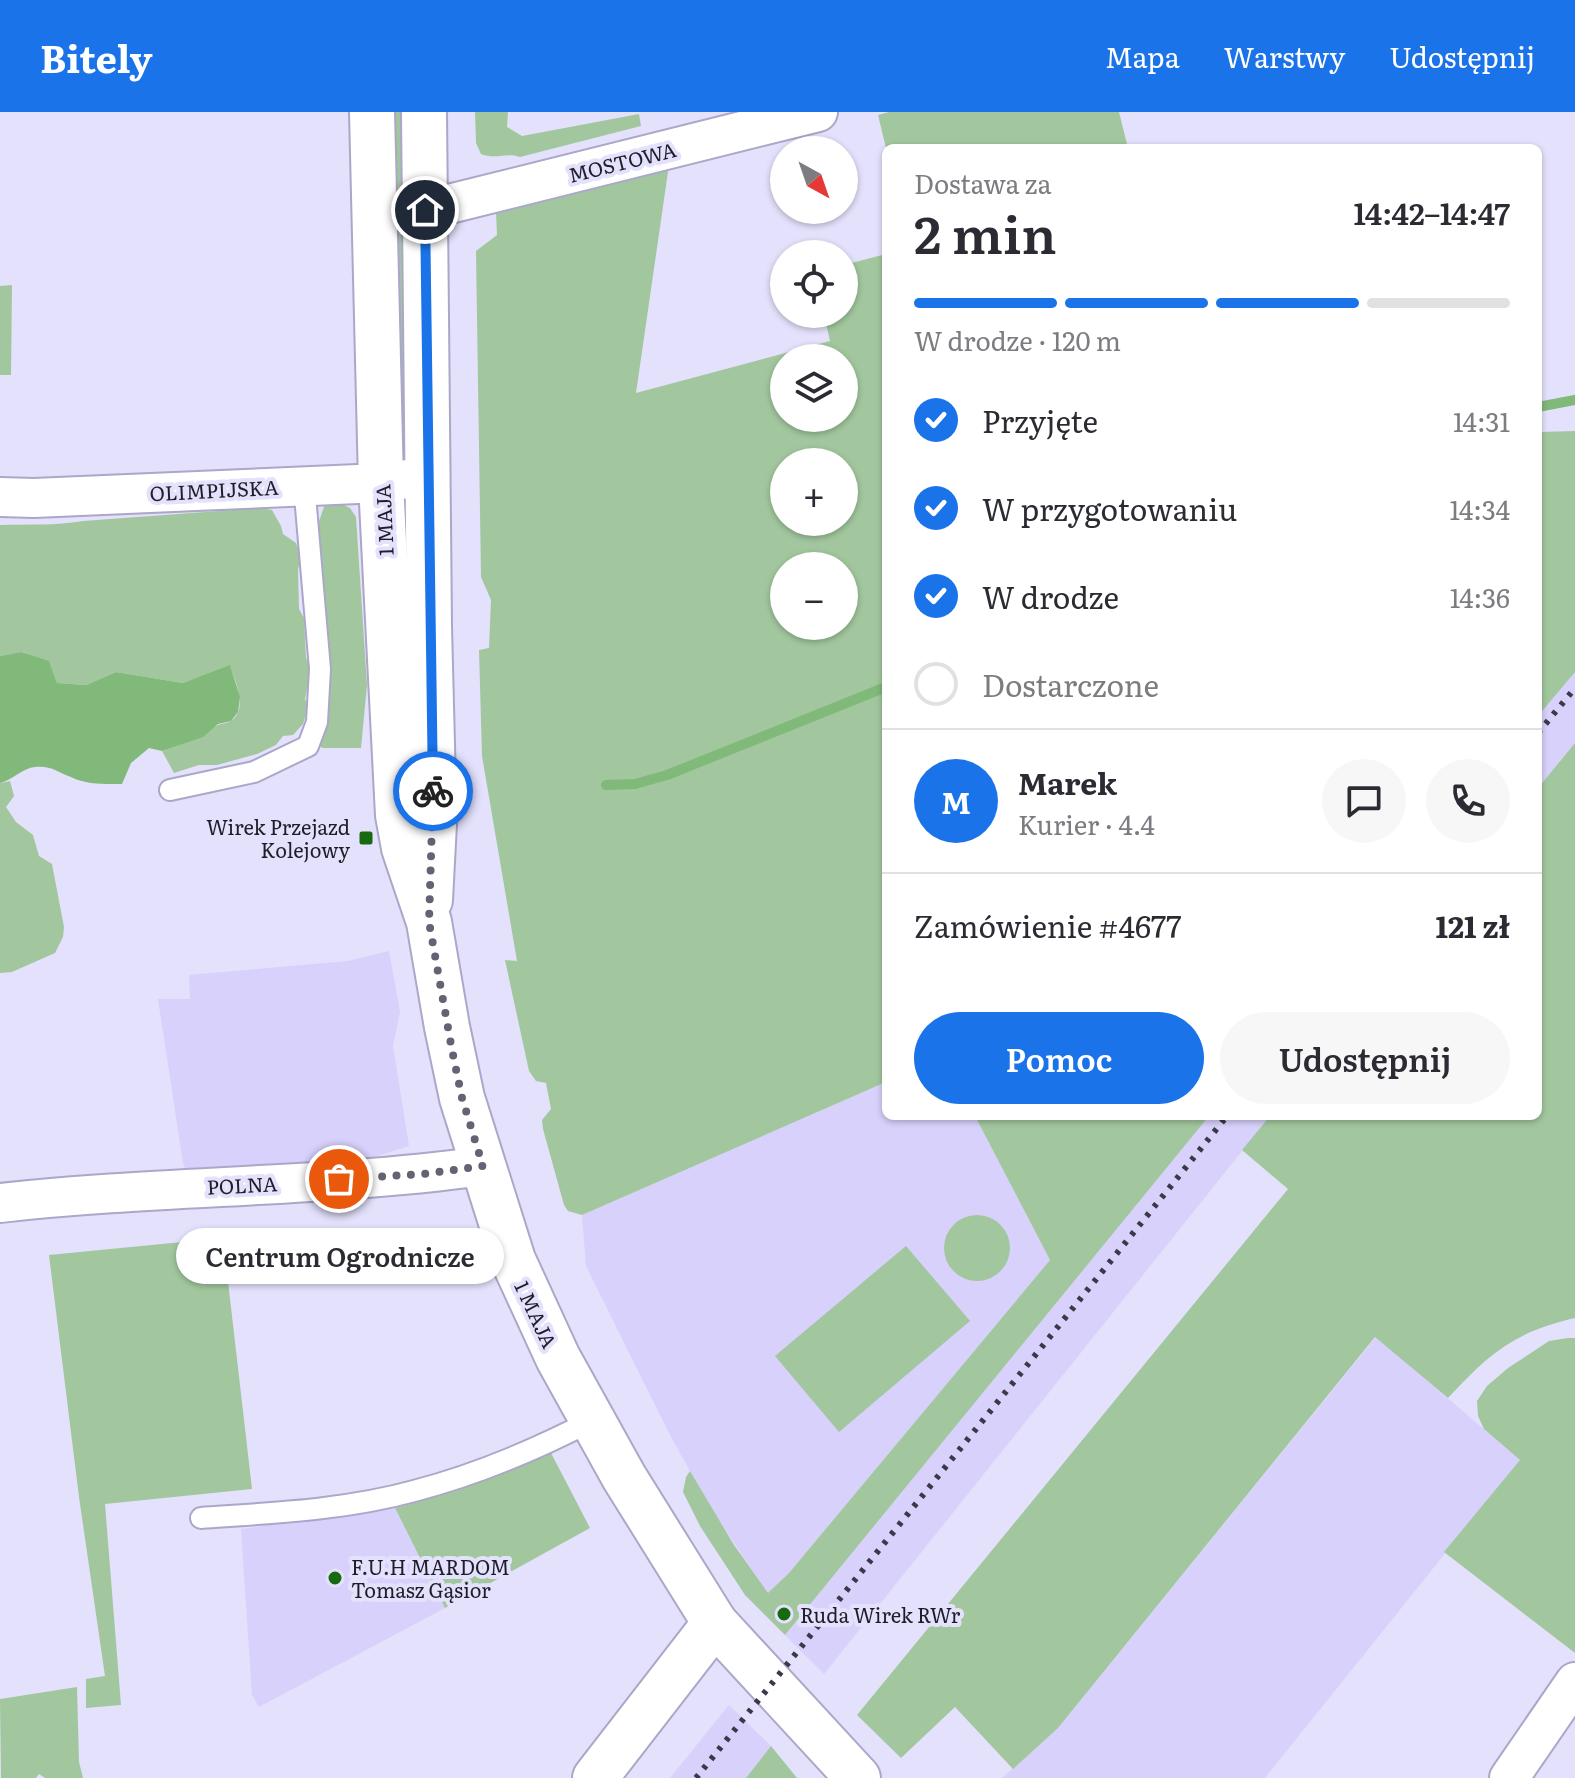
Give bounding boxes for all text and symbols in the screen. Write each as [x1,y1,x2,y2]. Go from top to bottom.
text: Bitely [40,28,153,85]
text: Mapa [1105,35,1180,77]
text: Warstwy [1224,35,1345,77]
text: Udostępnij [1389,35,1535,77]
street label: MOSTOWA [565,133,679,189]
north arrow [770,136,858,224]
map controls [770,136,858,640]
text: Dostawa za [914,163,1052,202]
pin [391,176,459,244]
icon: home [403,188,447,232]
text: 14:42–14:47 [1354,190,1510,234]
text: 2 min [914,193,1057,270]
button: locate [770,240,858,328]
text: W drodze · 120 m [914,320,1121,359]
button: layers [770,344,858,432]
icon: check [914,398,958,442]
text: Przyjęte [982,398,1098,442]
text: 14:31 [1453,401,1510,440]
button: + [770,448,858,536]
street label: OLIMPIJSKA [149,471,279,507]
street label: 1 MAJA [366,483,400,556]
icon: check [914,486,958,530]
text: W przygotowaniu [982,486,1237,530]
text: 14:34 [1449,489,1510,528]
button: − [770,552,858,640]
icon: check [914,574,958,618]
text: W drodze [982,574,1119,618]
text: 14:36 [1450,577,1510,616]
text: Dostarczone [982,662,1159,706]
courier [393,751,473,831]
button: chat [1322,759,1406,843]
button: phone [1426,759,1510,843]
text: Marek [1018,760,1117,804]
icon: bike [411,769,455,813]
text: M [941,779,971,823]
text: Kurier · 4.4 [1018,804,1155,843]
place label: Wirek Przejazd Kolejowy [206,811,350,864]
marker: Wirek Przejazd Kolejowy [357,829,375,847]
text: Zamówienie #4677 [914,903,1182,947]
text: 121 zł [1436,903,1510,947]
button: Pomoc [914,1012,1204,1104]
button: Udostępnij [1220,1012,1510,1104]
pin [305,1145,373,1213]
icon: bag [317,1157,361,1201]
street label: POLNA [206,1167,278,1201]
callout: Centrum Ogrodnicze [175,1227,503,1283]
text: Centrum Ogrodnicze [205,1236,475,1275]
street label: 1 MAJA [508,1275,566,1353]
place label: F.U.H MARDOM Tomasz Gąsior [351,1551,510,1604]
marker: F.U.H MARDOM Tomasz Gąsior [326,1569,344,1587]
place label: Ruda Wirek RWr [800,1599,961,1629]
marker: Ruda Wirek RWr [775,1605,793,1623]

